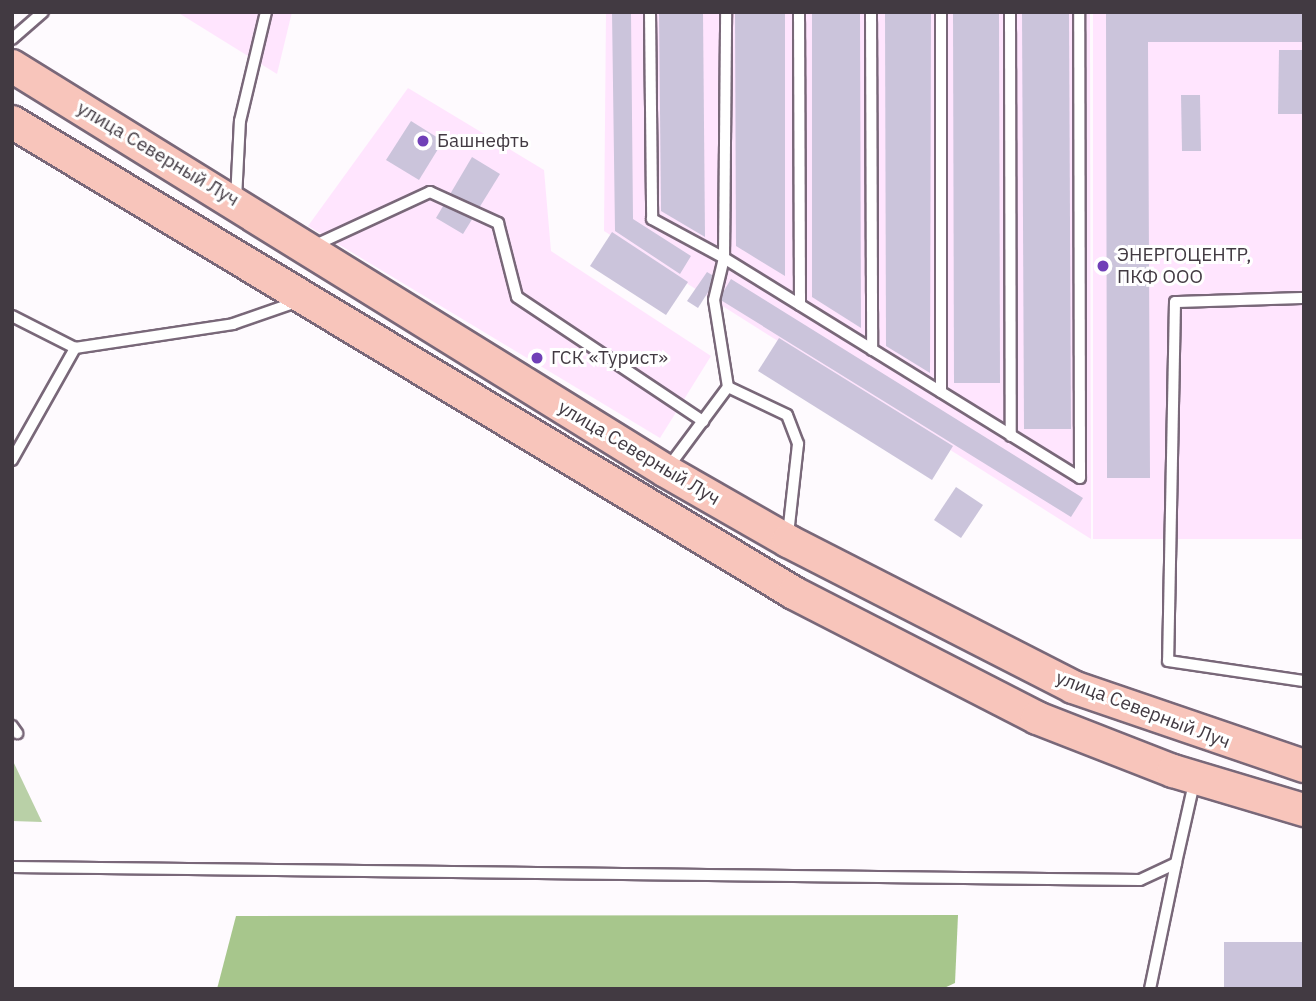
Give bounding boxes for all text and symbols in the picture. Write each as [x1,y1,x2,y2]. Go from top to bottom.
street label: улица Северный Луч [73,97,243,211]
place label: Башнефть [437,130,529,152]
marker: Башнефть [415,133,431,149]
place label: ЭНЕРГОЦЕНТР, ПКФ ООО [1117,244,1251,288]
marker: ЭНЕРГОЦЕНТР, ПКФ ООО [1095,258,1111,274]
place label: ГСК «Турист» [551,347,668,369]
marker: ГСК «Турист» [529,350,545,366]
street label: улица Северный Луч [554,396,724,510]
street label: улица Северный Луч [1053,666,1233,754]

